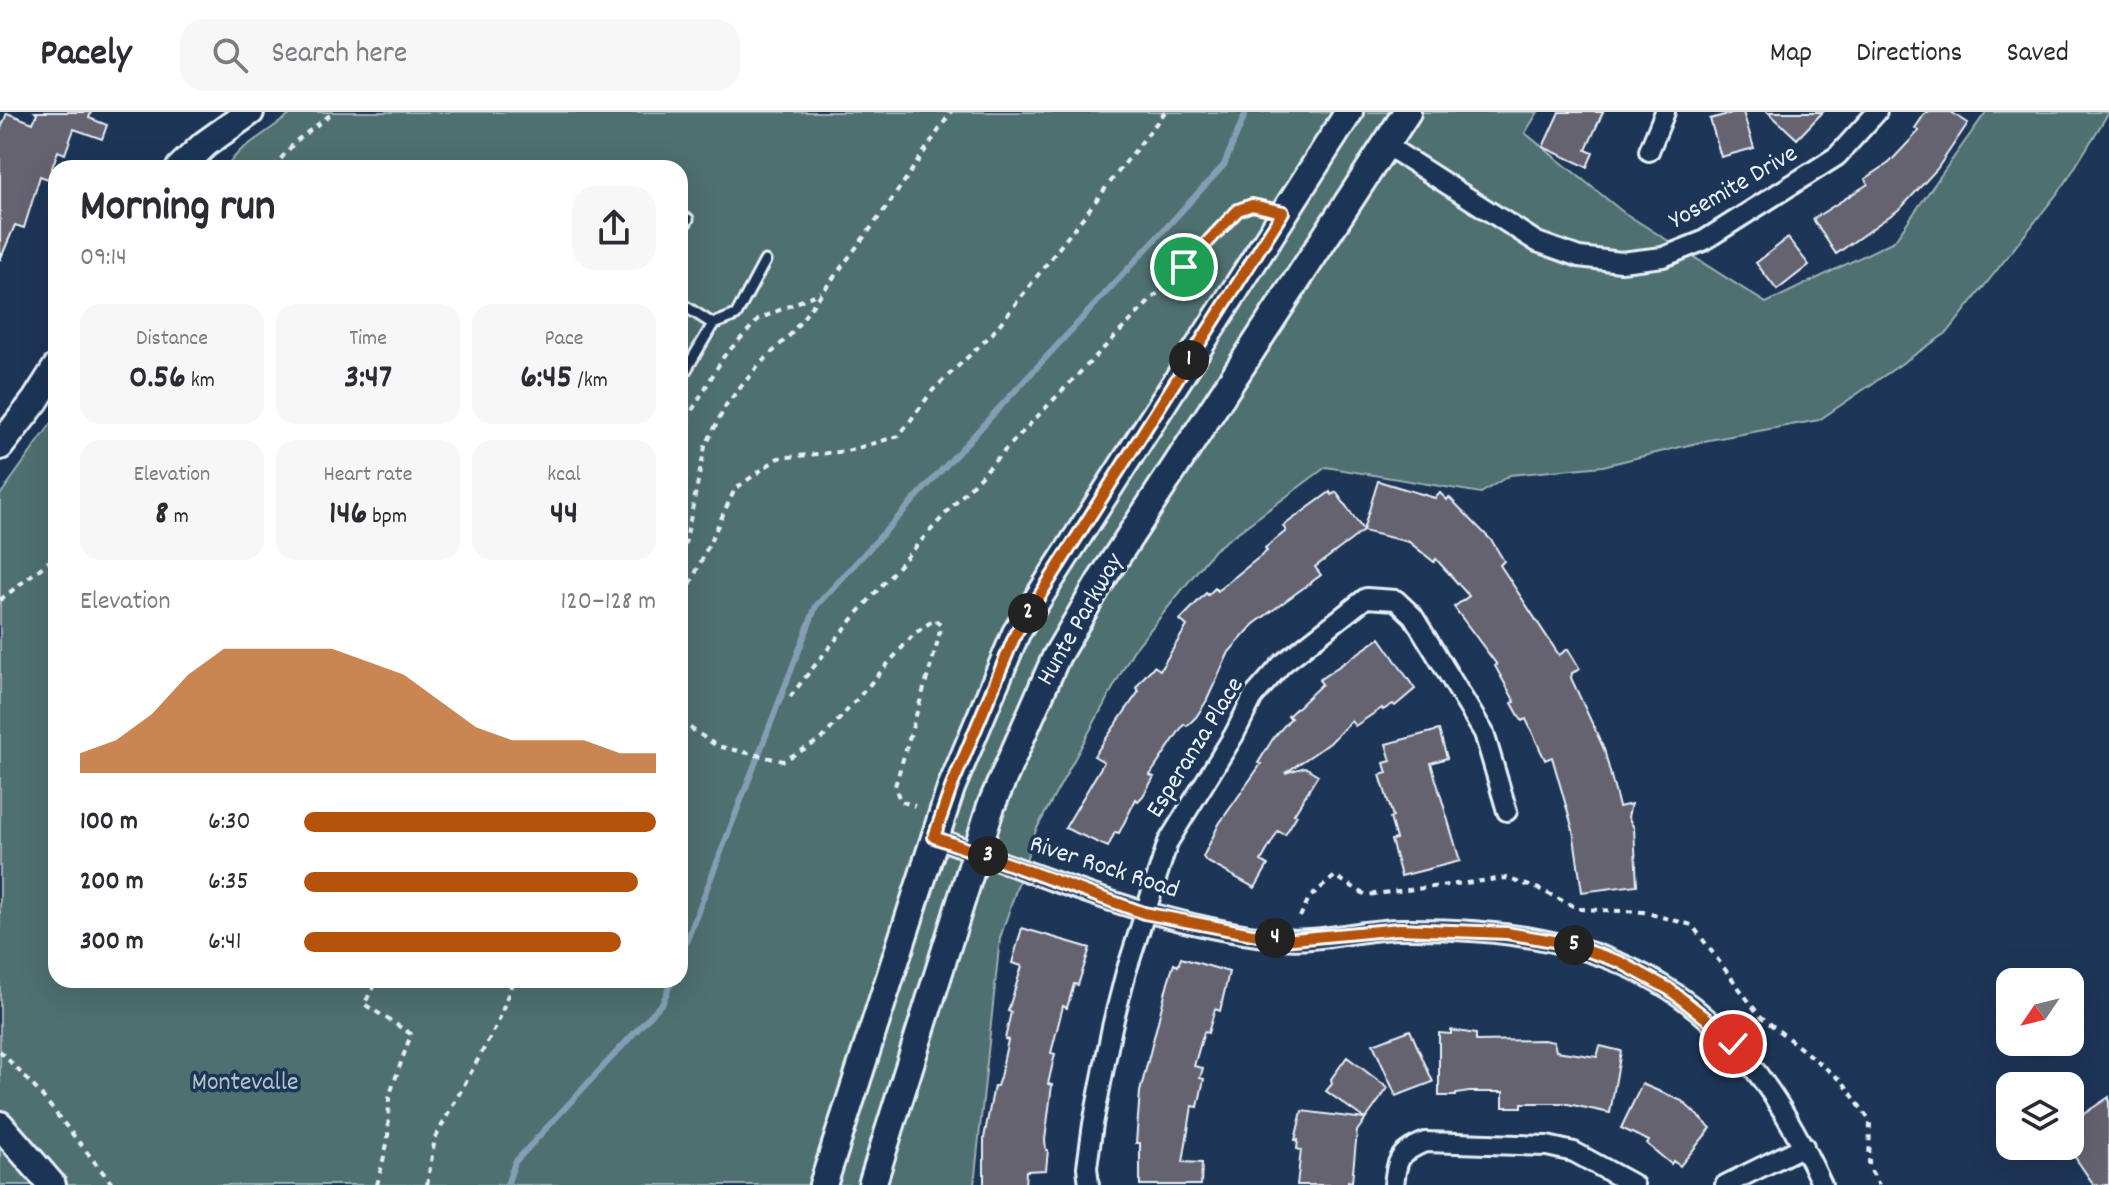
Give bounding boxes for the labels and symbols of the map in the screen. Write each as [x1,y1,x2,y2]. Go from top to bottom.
street label: Yosemite Drive [1663,136,1805,240]
pin [1150,233,1218,301]
pin: 1 [1169,340,1209,380]
street label: Hunte Parkway [1028,547,1134,693]
pin: 2 [1008,593,1048,633]
street label: Esperanza Place [1138,670,1254,826]
street label: River Rock Road [1024,826,1184,910]
pin: 3 [968,836,1008,876]
pin: 4 [1255,918,1295,958]
pin: 5 [1554,925,1594,965]
north arrow [1996,968,2084,1056]
pin [1699,1010,1767,1078]
park label: Montevalle [192,1065,298,1102]

